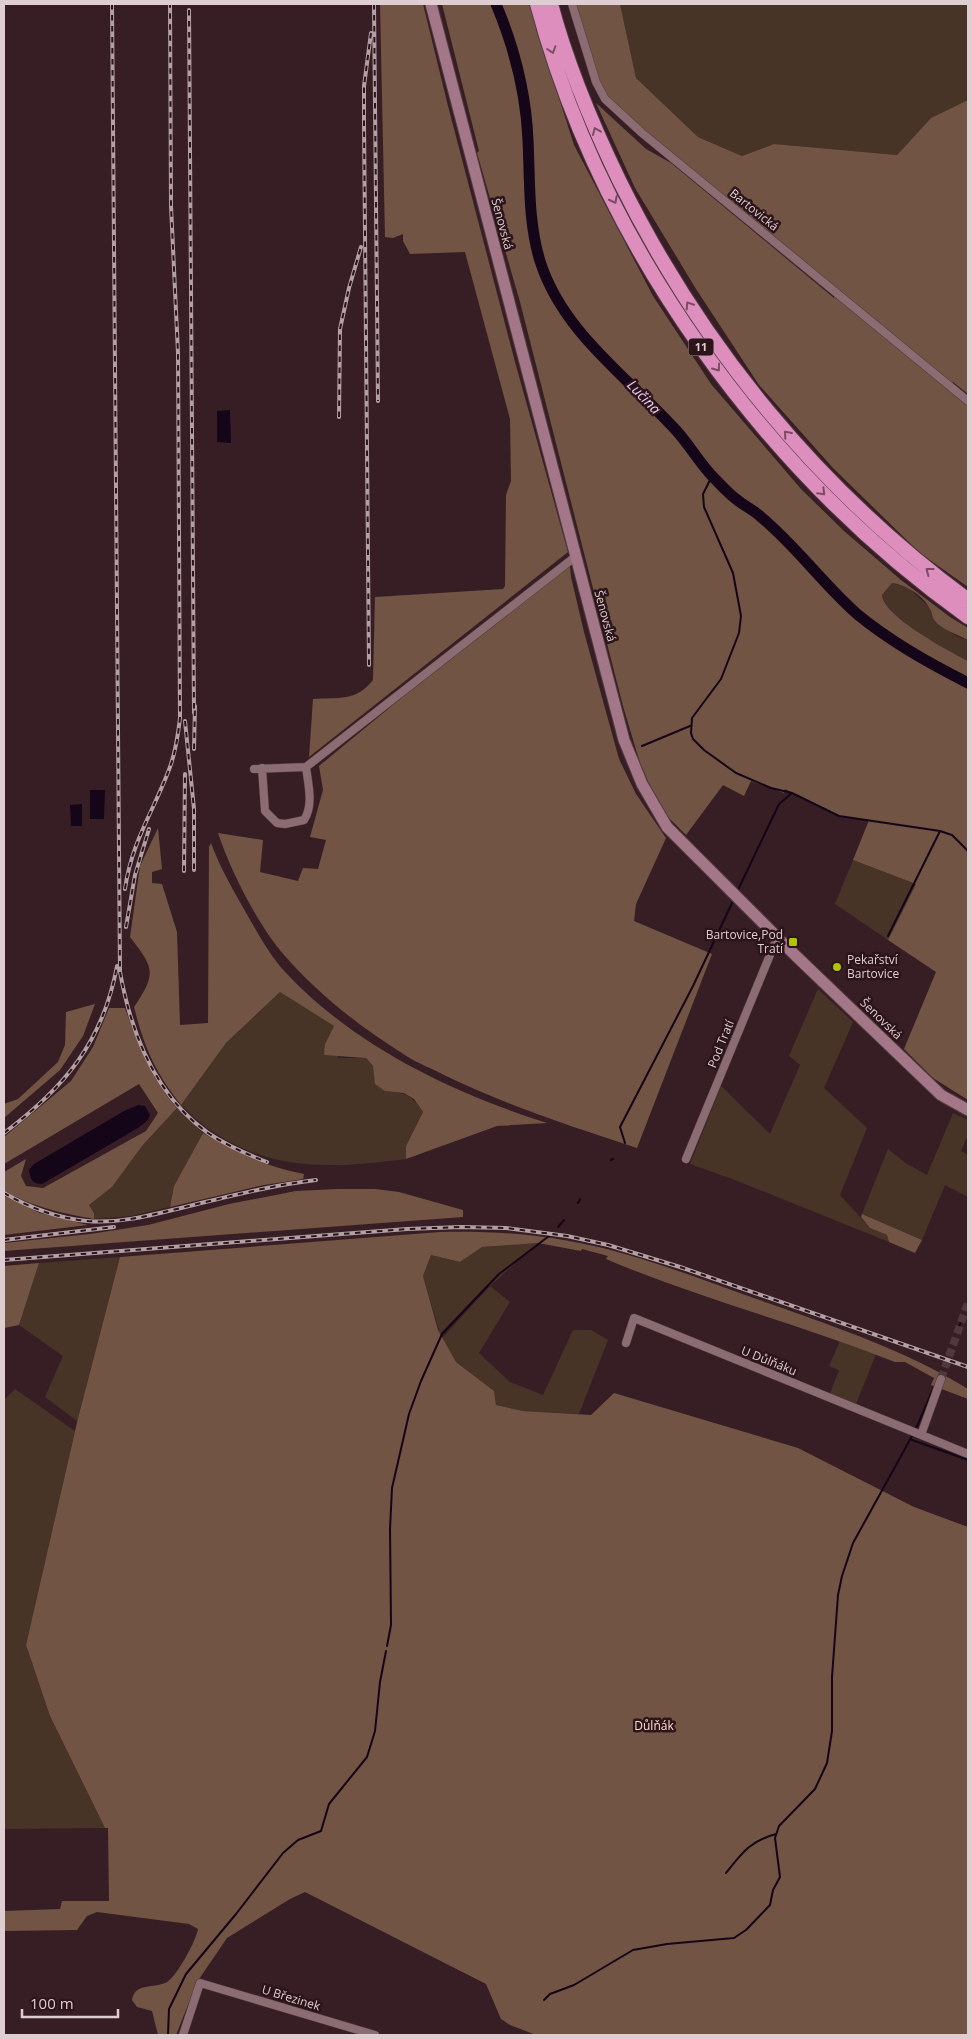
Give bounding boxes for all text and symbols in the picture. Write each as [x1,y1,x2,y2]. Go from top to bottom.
one-way arrow [546,46,556,54]
one-way arrow [592,127,603,136]
street label: Bartovická [726,185,782,235]
one-way arrow [608,195,618,204]
street label: Šenovská [487,196,517,251]
one-way arrow [686,301,696,310]
road number: 11 [688,338,714,356]
one-way arrow [711,363,720,372]
water label: Lučina [623,375,665,418]
one-way arrow [785,431,793,440]
one-way arrow [816,486,825,495]
one-way arrow [926,569,935,577]
street label: Šenovská [590,588,620,643]
place label: Bartovice,Pod Tratí [706,926,784,957]
marker: Bartovice,Pod Tratí [787,936,799,948]
place label: Pekařství Bartovice [847,951,900,982]
marker: Pekařství Bartovice [831,961,843,973]
street label: Šenovská [857,994,906,1043]
street label: Pod Tratí [703,1016,738,1070]
street label: U Důlňáku [739,1342,800,1379]
park label: Důlňák [634,1717,674,1734]
street label: U Březinek [260,1981,323,2015]
scale bar [22,1986,119,2018]
text: 100 m [30,1993,74,2013]

